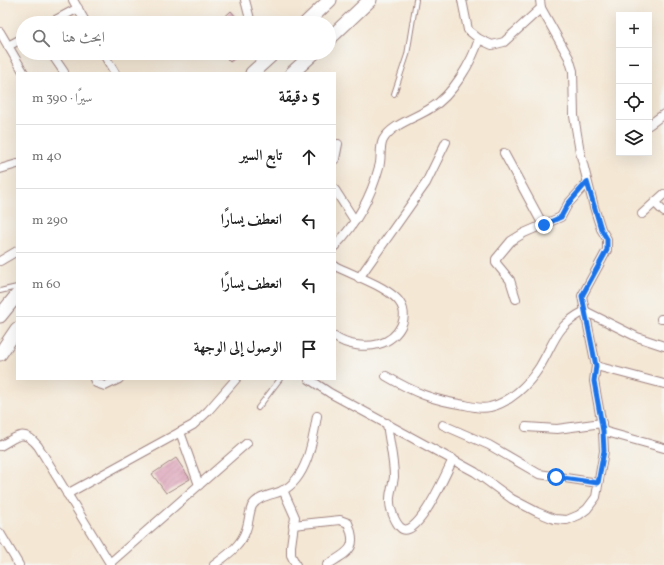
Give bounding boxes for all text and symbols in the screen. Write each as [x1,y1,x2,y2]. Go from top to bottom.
map controls [616,12,652,156]
button: + [616,12,652,48]
search box [16,16,336,60]
icon: search [30,27,52,49]
text: ابحث هنا [62,28,105,49]
button: − [616,48,652,84]
button: locate [616,84,652,120]
text: 5 دقيقة [279,86,320,109]
text: سيرًا · 390 m [32,90,92,108]
button: layers [616,120,652,156]
text: تابع السير [240,146,282,167]
icon: ahead [298,146,320,168]
text: 40 m [32,148,61,166]
text: انعطف يسارًا [221,210,282,231]
icon: left [298,210,320,232]
text: 290 m [32,212,68,230]
route end [535,216,553,234]
text: انعطف يسارًا [221,274,282,295]
icon: left [298,274,320,296]
text: 60 m [32,276,61,294]
text: الوصول إلى الوجهة [194,338,282,359]
icon: arrive [298,338,320,360]
route start [547,468,565,486]

